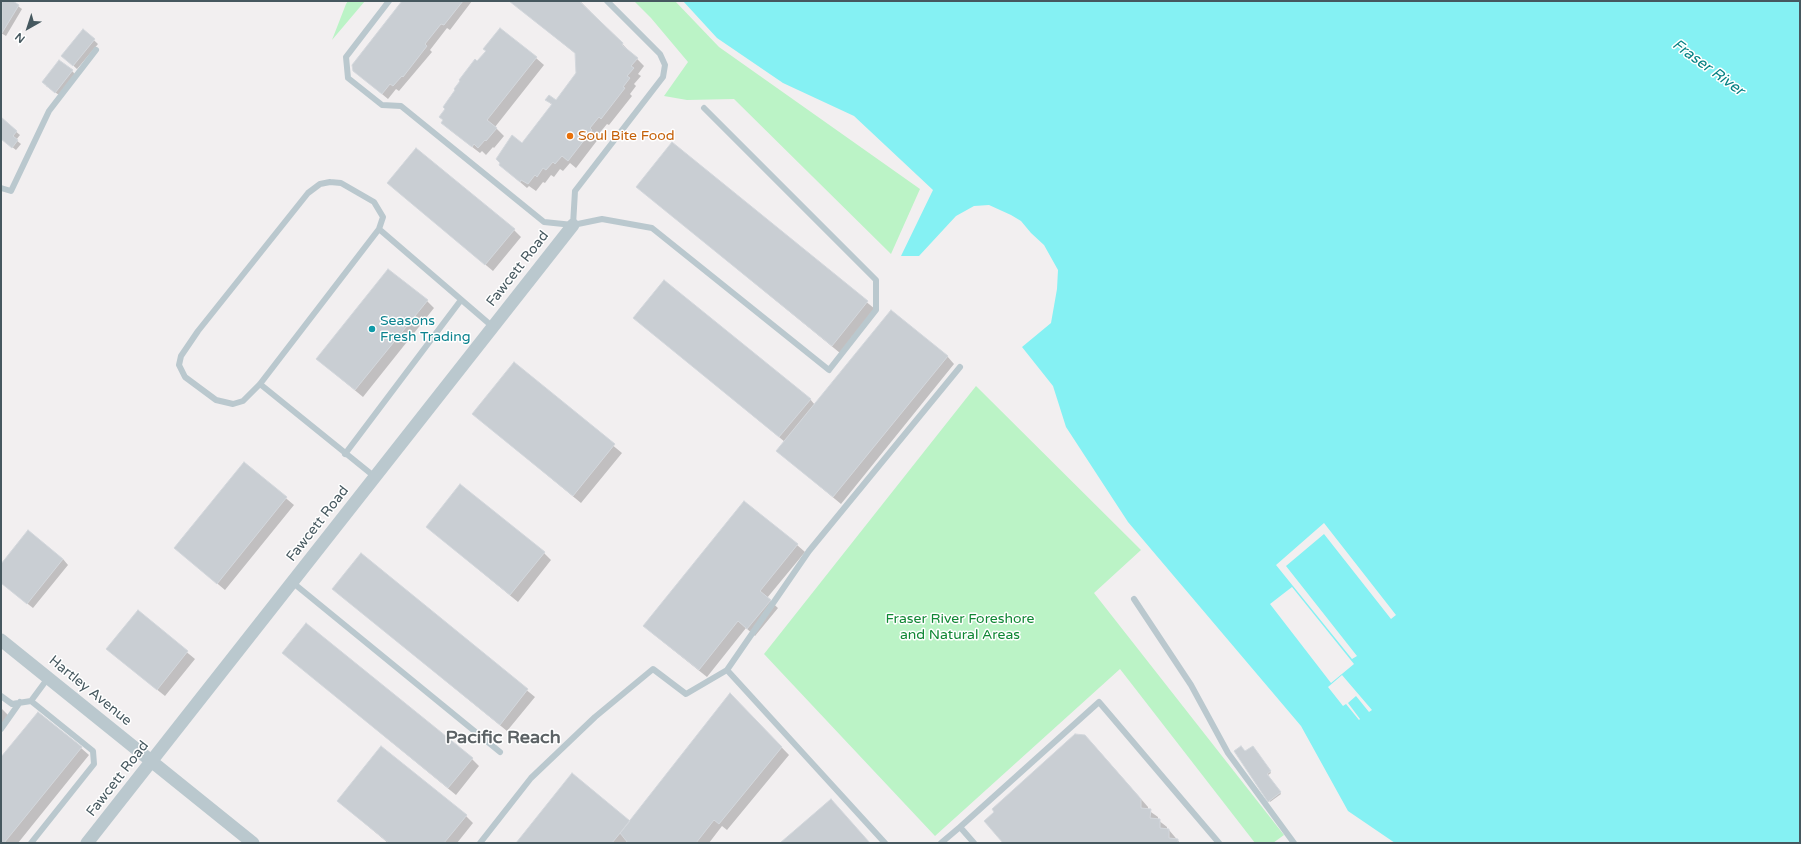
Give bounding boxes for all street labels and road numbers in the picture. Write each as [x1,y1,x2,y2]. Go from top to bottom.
street label: Fawcett Road [483,228,553,310]
street label: Fawcett Road [283,483,353,565]
street label: Hartley Avenue [45,652,135,730]
street label: Fawcett Road [83,738,153,820]

